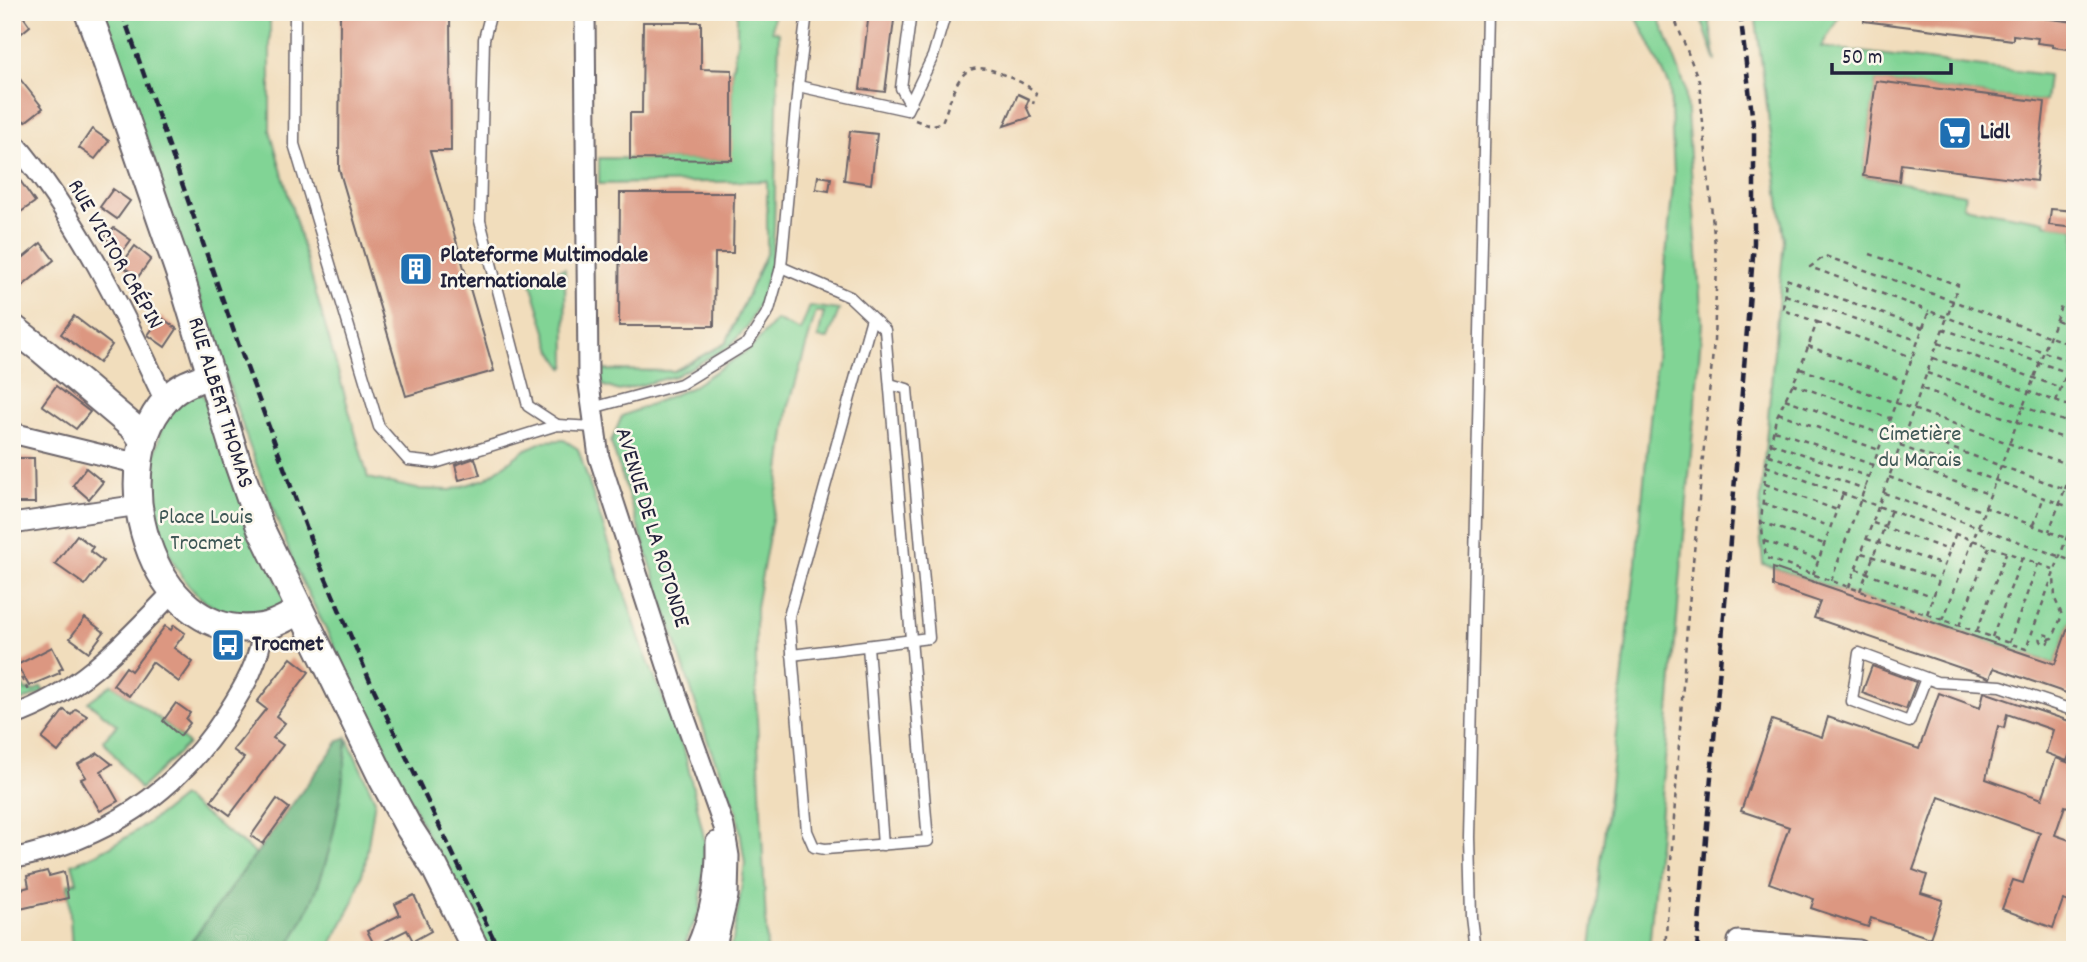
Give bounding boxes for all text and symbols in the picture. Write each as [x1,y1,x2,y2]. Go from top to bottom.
scale bar [1832,32,1951,76]
text: 50 m [1842,44,1882,74]
supermarket icon: Lidl [1936,114,1974,152]
place label: Lidl [1980,117,2010,150]
street label: RUE VICTOR CRÉPIN [58,174,170,336]
place label: Plateforme Multimodale Internationale [440,240,648,299]
building icon: Plateforme Multimodale Internationale [397,250,435,288]
street label: RUE ALBERT THOMAS [177,313,261,493]
park label: Cimetière du Marais [1878,419,1962,478]
street label: AVENUE DE LA ROTONDE [605,424,697,633]
park label: Place Louis Trocmet [159,502,253,561]
bus stop icon: Trocmet [209,626,247,664]
place label: Trocmet [252,629,324,662]

